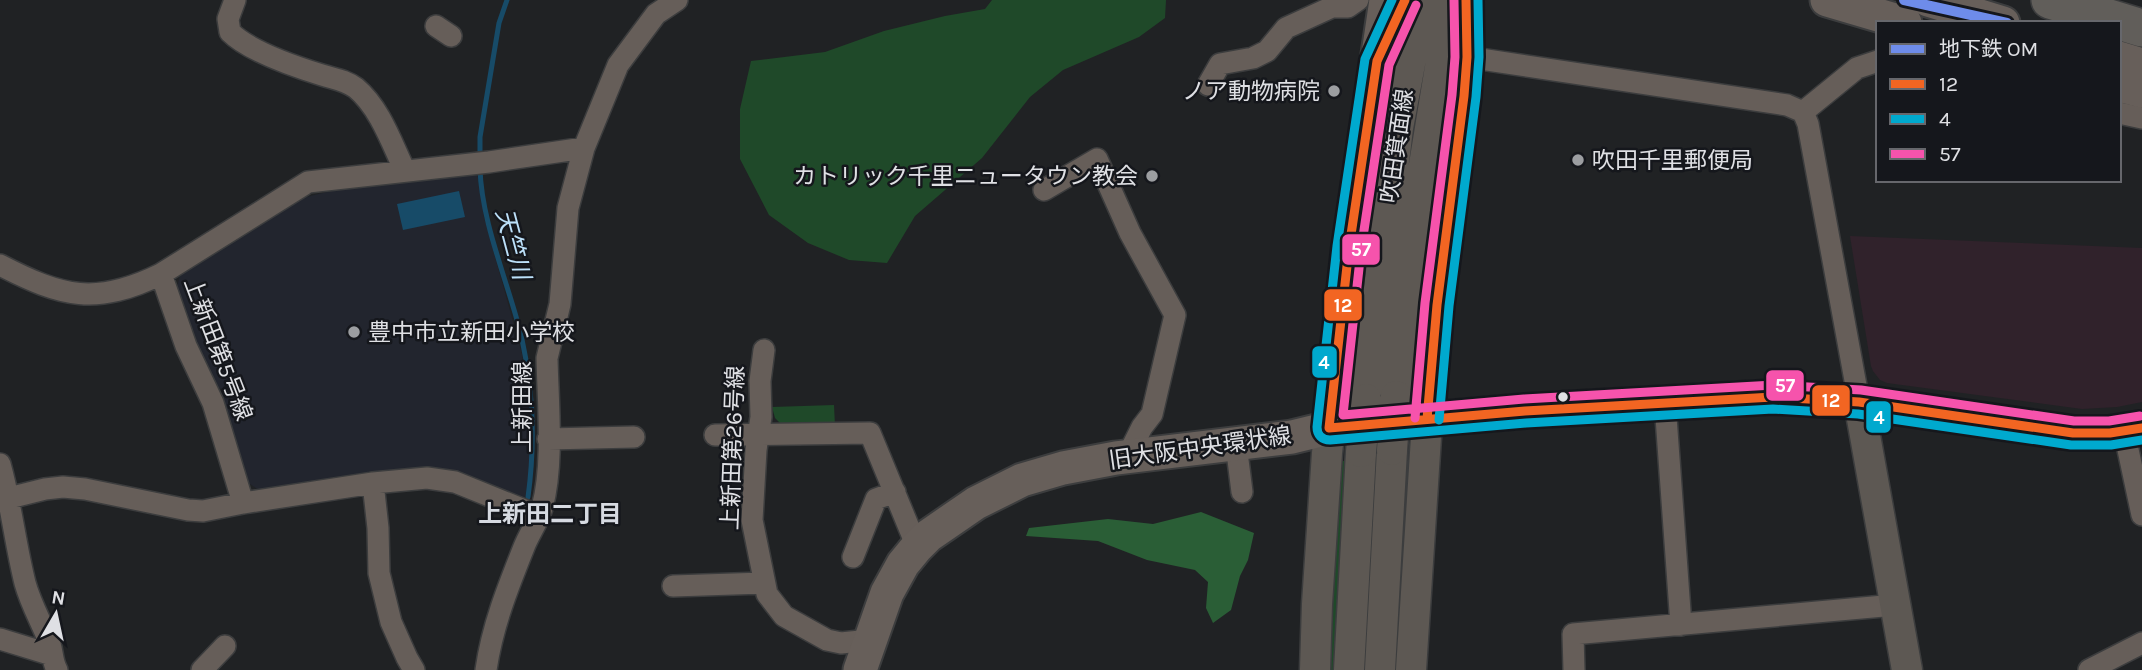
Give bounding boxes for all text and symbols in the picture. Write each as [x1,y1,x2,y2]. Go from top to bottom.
legend [1876,21,2121,182]
text: 地下鉄 OM [1939,37,2038,61]
text: 12 [1939,72,1958,96]
place label: ノア動物病院 [1182,78,1320,105]
marker: ノア動物病院 [1326,83,1342,99]
street label: 吹田箕面線 [1376,87,1418,205]
text: 4 [1939,107,1951,131]
text: 57 [1939,142,1961,166]
place label: 吹田千里郵便局 [1592,147,1753,174]
marker: 吹田千里郵便局 [1570,152,1586,168]
place label: カトリック千里ニュータウン教会 [793,163,1138,190]
marker: カトリック千里ニュータウン教会 [1144,168,1160,184]
water label: 天竺川 [490,206,537,285]
line badge: 57 [1341,233,1381,266]
text: 57 [1351,239,1372,261]
street label: 上新田第5号線 [178,274,258,424]
line badge: 12 [1323,288,1363,322]
text: 12 [1334,295,1352,317]
place label: 豊中市立新田小学校 [368,319,575,346]
marker: 豊中市立新田小学校 [346,324,362,340]
line badge: 4 [1311,345,1338,379]
text: 4 [1318,352,1330,374]
street label: 上新田線 [509,361,536,453]
street label: 上新田第26号線 [717,365,749,531]
line badge: 57 [1765,369,1805,402]
text: 57 [1775,375,1796,397]
line badge: 12 [1811,384,1851,417]
unlabelled marker [1556,390,1570,404]
text: 12 [1822,390,1840,412]
line badge: 4 [1865,400,1892,434]
text: 4 [1873,407,1885,429]
street label: 旧大阪中央環状線 [1107,422,1293,474]
district label: 上新田二丁目 [478,500,622,528]
north arrow [21,579,91,649]
text: N [50,586,67,610]

